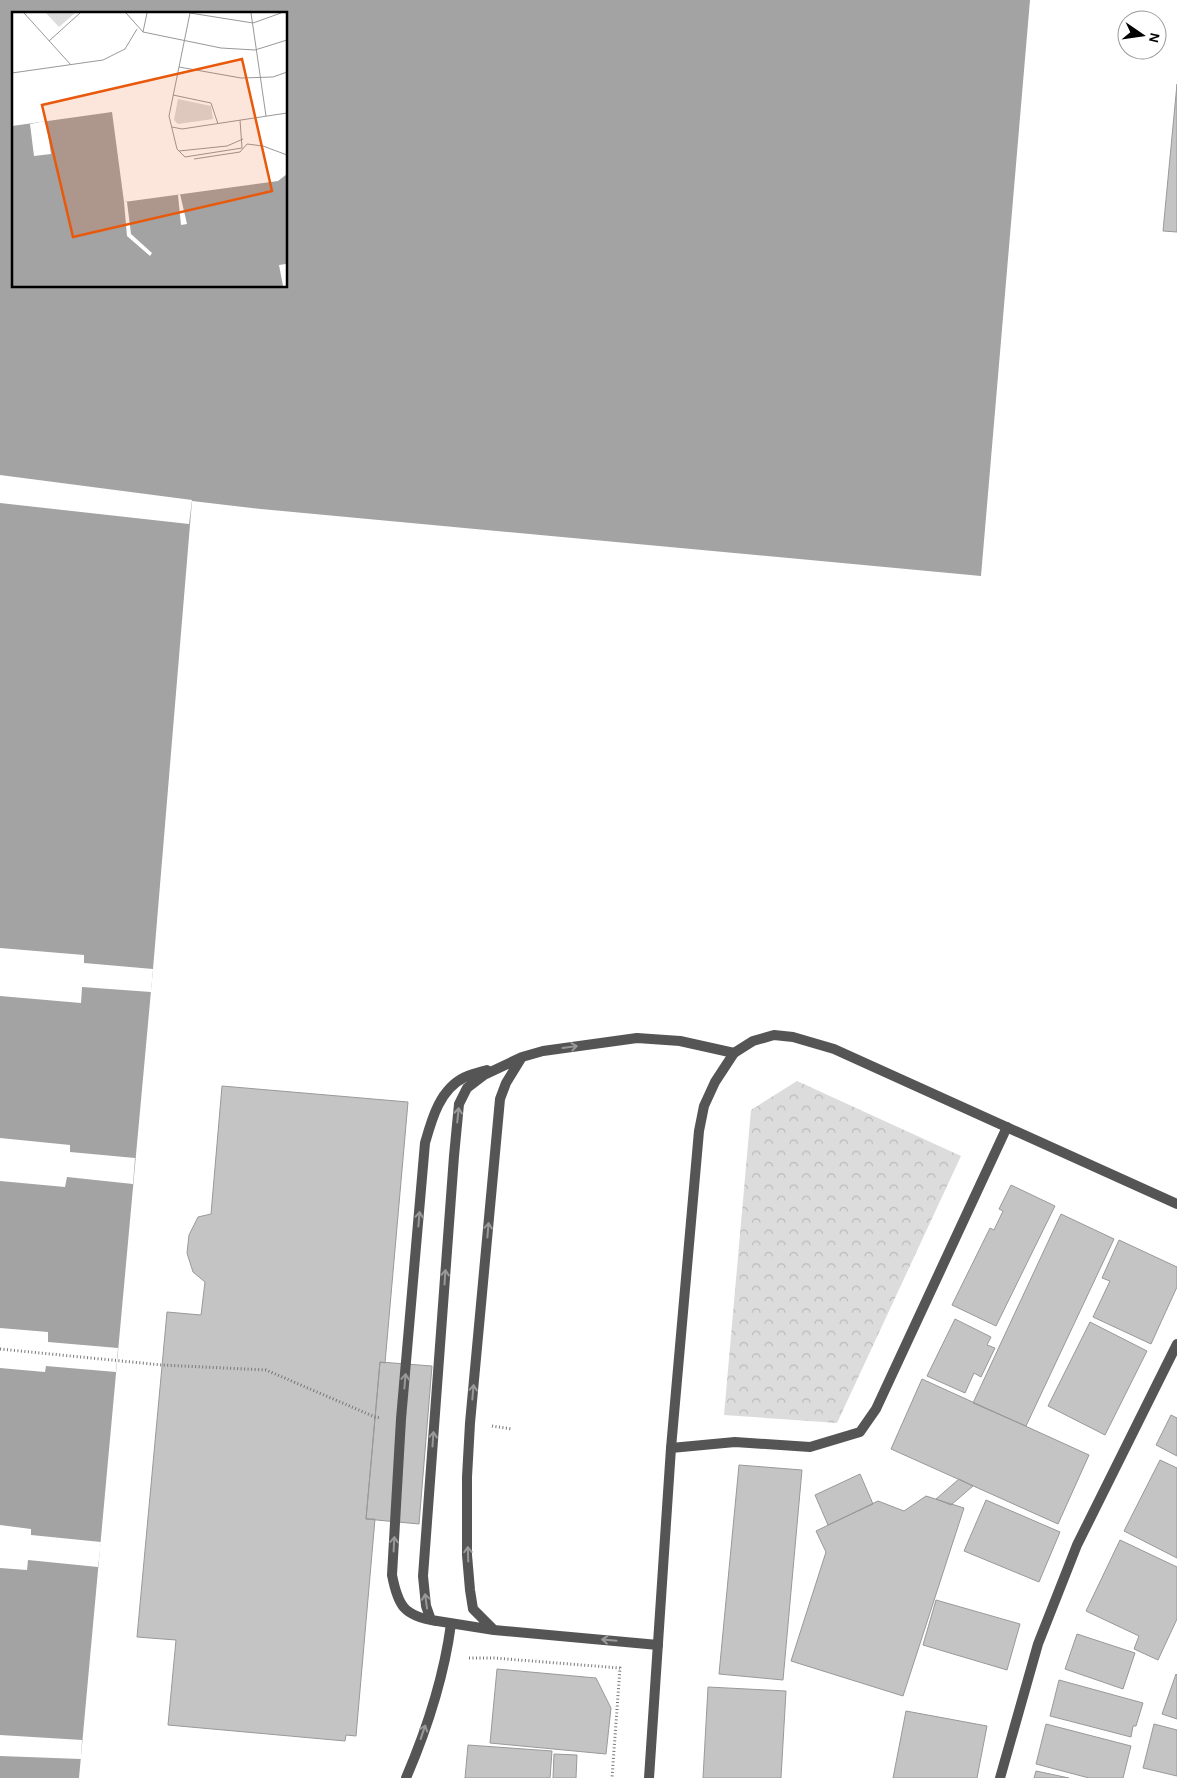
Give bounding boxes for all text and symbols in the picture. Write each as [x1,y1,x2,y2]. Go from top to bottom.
north arrow [1117,10,1167,60]
inset map [12,12,288,288]
text: N [1146,31,1162,44]
one-way arrow [561,1042,577,1052]
one-way arrow [453,1107,463,1123]
one-way arrow [414,1212,423,1228]
one-way arrow [483,1223,493,1239]
one-way arrow [440,1269,449,1285]
one-way arrow [400,1374,409,1390]
one-way arrow [468,1384,478,1400]
one-way arrow [428,1431,437,1447]
one-way arrow [389,1536,398,1552]
one-way arrow [463,1547,472,1563]
one-way arrow [421,1593,431,1609]
one-way arrow [602,1635,618,1645]
one-way arrow [419,1725,428,1741]

